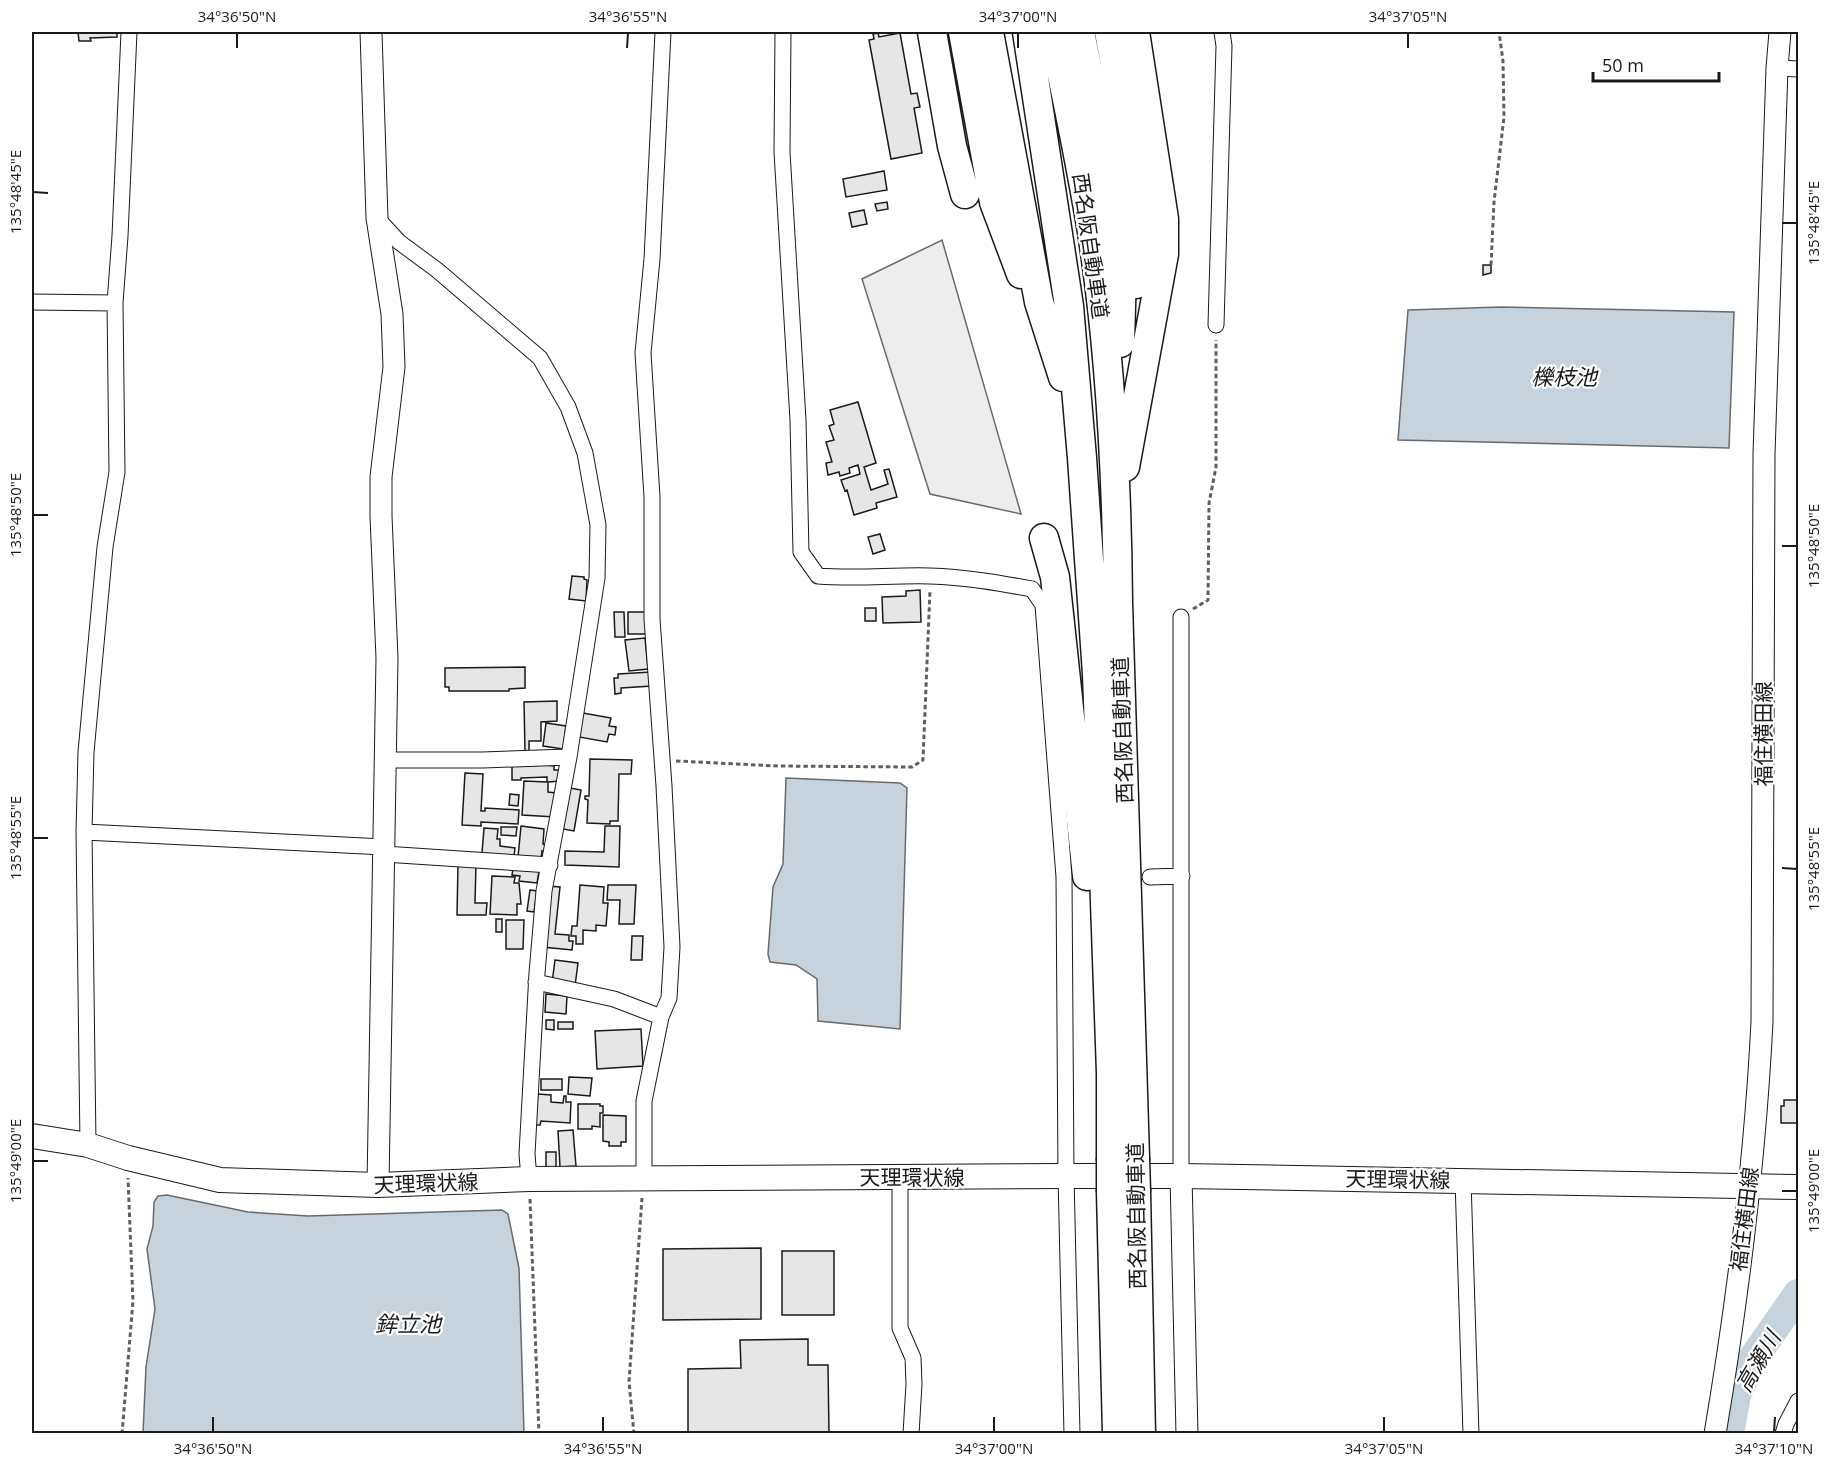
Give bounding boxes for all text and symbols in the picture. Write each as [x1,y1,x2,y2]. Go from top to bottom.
text: 34°36'50"N [198,6,276,26]
text: 34°36'55"N [589,6,667,26]
text: 34°37'00"N [979,6,1057,26]
text: 34°37'05"N [1369,6,1447,26]
scale bar [1593,45,1719,83]
text: 50 m [1602,53,1644,77]
text: 135°48'45"E [5,150,25,234]
street label: 西名阪自動車道 [1067,171,1115,321]
text: 135°48'45"E [1803,181,1823,265]
water label: 櫟枝池 [1531,361,1599,391]
text: 135°48'50"E [5,473,25,557]
text: 135°48'50"E [1803,504,1823,588]
street label: 西名阪自動車道 [1105,656,1139,804]
street label: 福住横田線 [1749,682,1777,787]
text: 135°48'55"E [5,796,25,880]
text: 135°48'55"E [1803,827,1823,911]
text: 135°49'00"E [5,1119,25,1203]
street label: 西名阪自動車道 [1121,1142,1151,1290]
text: 135°49'00"E [1803,1149,1823,1233]
street label: 天理環状線 [860,1163,965,1191]
street label: 天理環状線 [1345,1164,1451,1194]
street label: 福住横田線 [1724,1165,1764,1273]
street label: 天理環状線 [373,1167,479,1199]
water label: 鉾立池 [375,1308,443,1338]
water label: 高瀬川 [1728,1323,1787,1397]
text: 34°36'50"N [174,1438,252,1458]
text: 34°36'55"N [564,1438,642,1458]
text: 34°37'00"N [955,1438,1033,1458]
text: 34°37'05"N [1345,1438,1423,1458]
text: 34°37'10"N [1735,1438,1813,1458]

